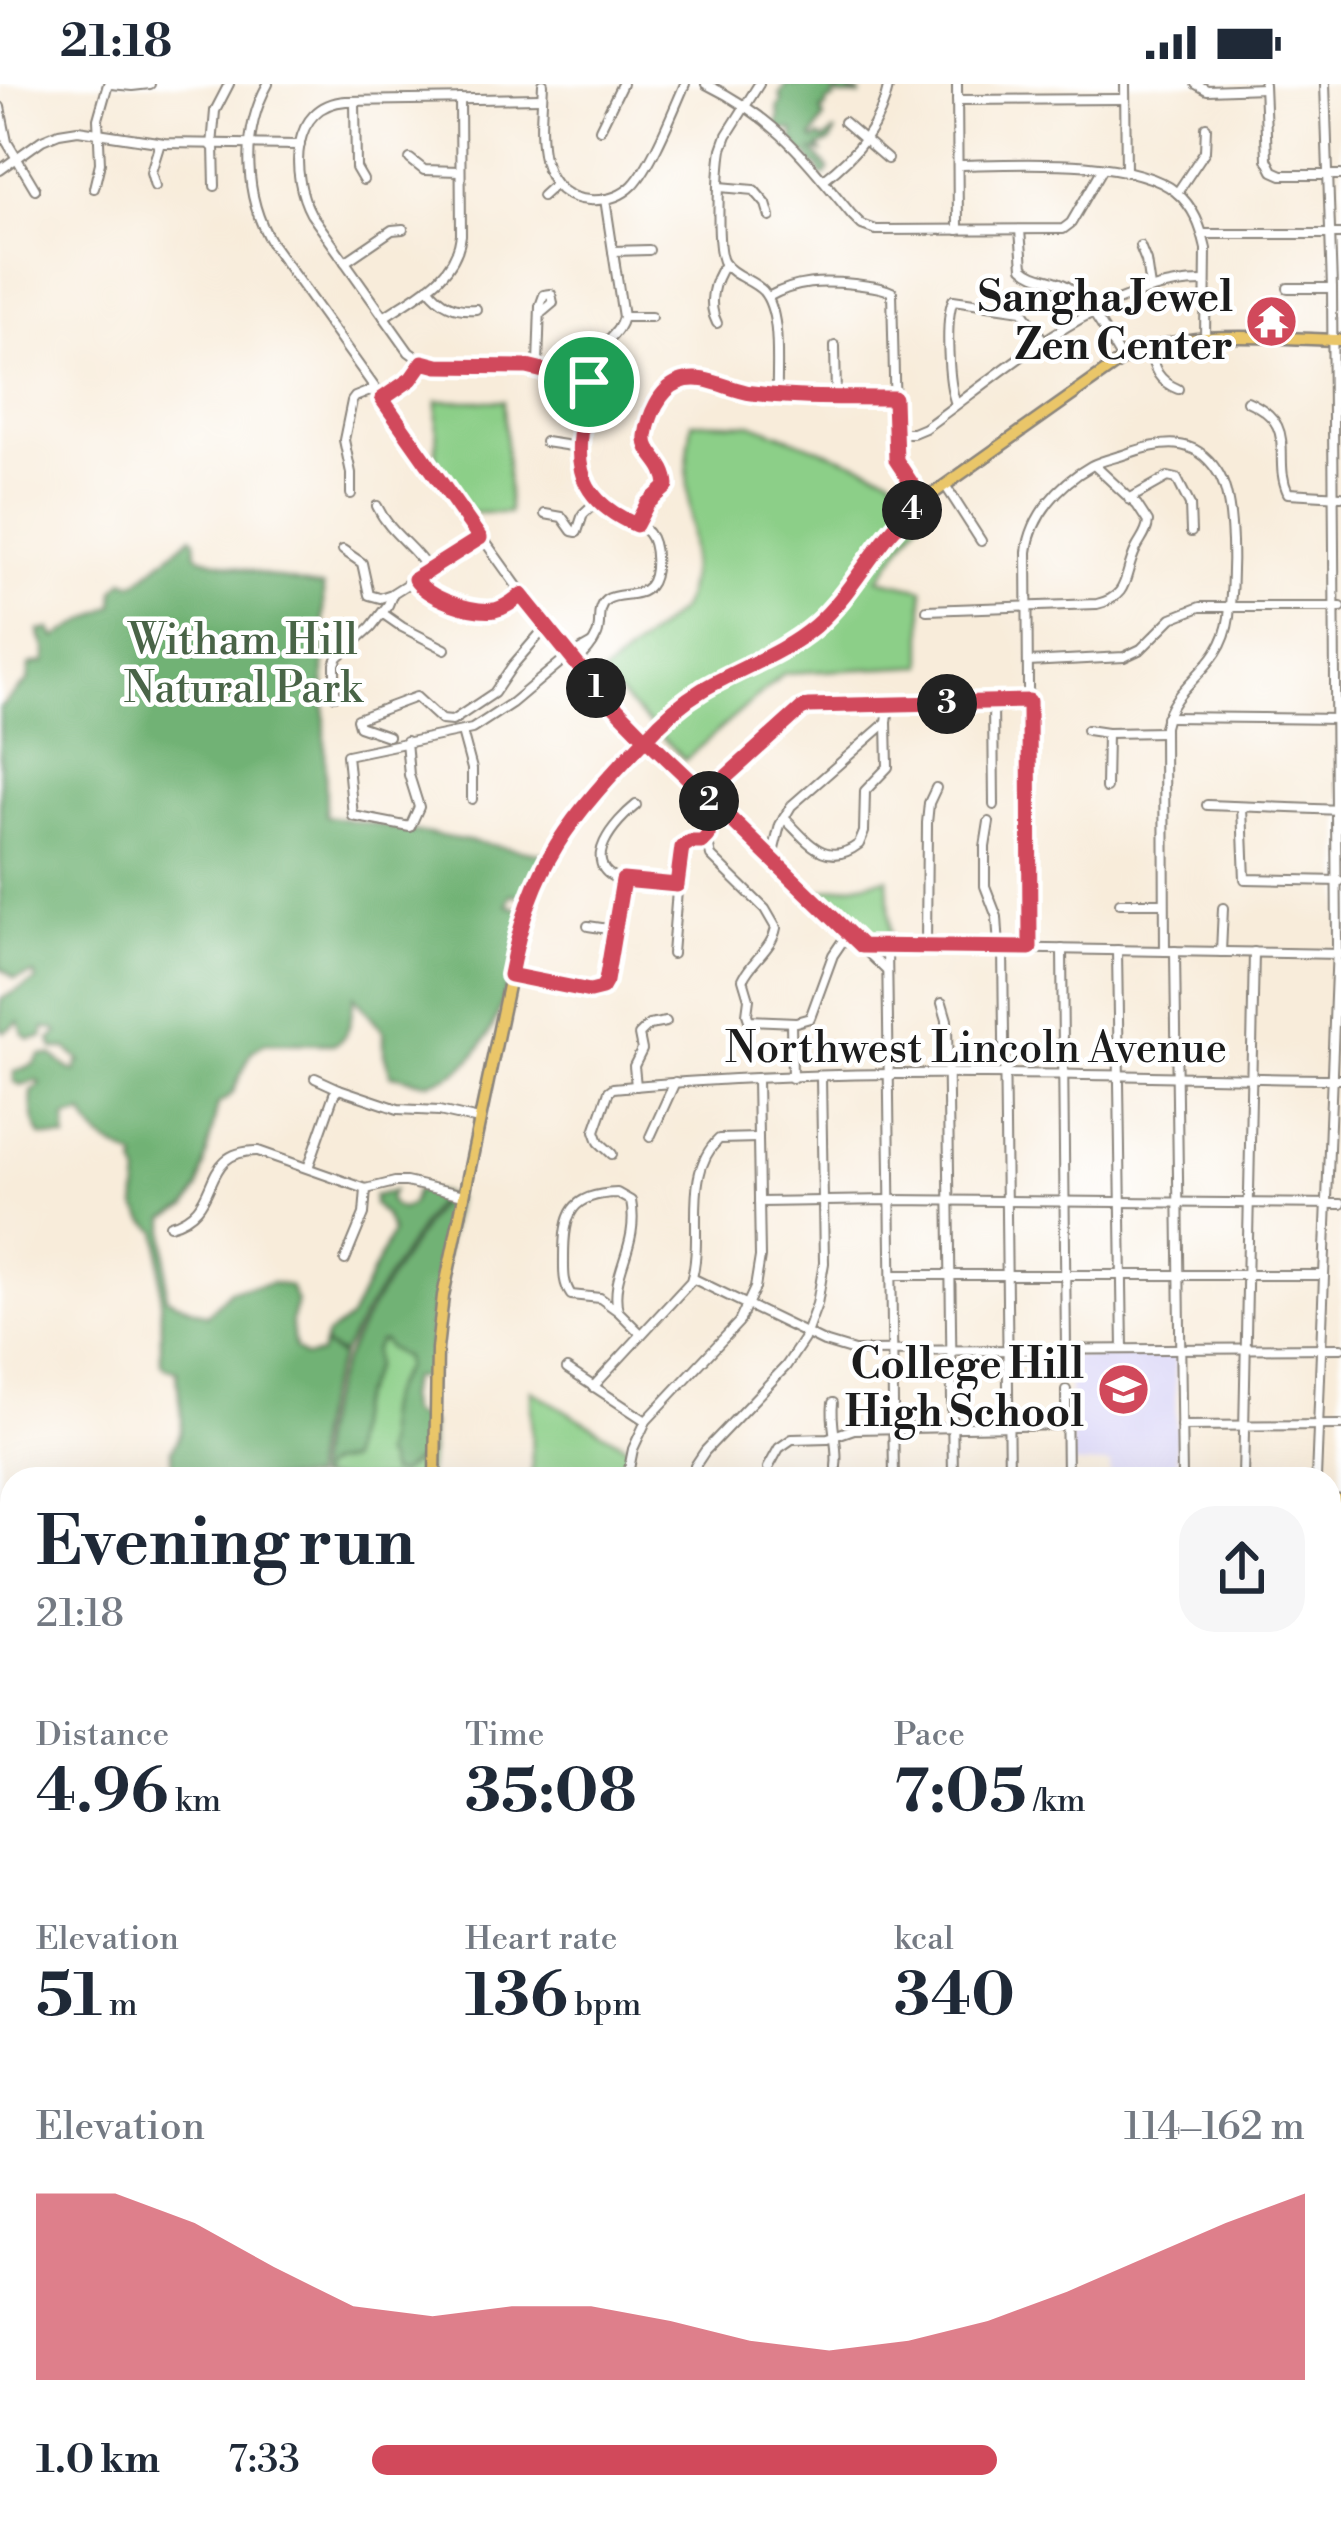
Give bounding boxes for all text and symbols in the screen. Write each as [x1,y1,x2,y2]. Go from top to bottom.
text: 21:18 [60,14,172,71]
place label: Sangha Jewel Zen Center [978,272,1233,373]
temple icon: Sangha Jewel Zen Center [1244,294,1300,350]
pin [538,331,640,433]
icon: arrive [556,349,622,415]
pin: 4 [882,480,942,540]
text: 4 [901,489,923,530]
park label: Witham Hill Natural Park [124,615,364,716]
pin: 1 [566,658,626,718]
text: 1 [588,667,604,708]
pin: 3 [917,674,977,734]
text: 3 [937,683,957,724]
pin: 2 [679,771,739,831]
text: 2 [699,780,719,821]
street label: Northwest Lincoln Avenue [725,1023,1227,1076]
place label: College Hill High School [845,1339,1084,1440]
school or university icon: College Hill High School [1095,1361,1151,1417]
text: Evening run [36,1503,415,1586]
button: share [1179,1506,1305,1632]
text: 21:18 [36,1590,124,1639]
text: Distance [36,1715,169,1756]
text: Time [465,1715,544,1756]
text: Pace [894,1715,965,1756]
text: 4.96 [36,1756,168,1831]
text: 35:08 [465,1756,637,1831]
text: 7:05 [894,1756,1026,1831]
text: km [168,1781,221,1822]
text: /km [1026,1781,1086,1822]
text: Elevation [36,1919,179,1960]
text: Heart rate [465,1919,617,1960]
text: kcal [894,1919,954,1960]
text: 51 [36,1960,102,2035]
text: 136 [465,1960,568,2035]
text: 340 [894,1960,1015,2035]
text: m [102,1985,138,2026]
text: bpm [568,1985,641,2026]
text: Elevation [36,2103,205,2152]
text: 114–162 m [1124,2103,1305,2152]
text: 1.0 km [36,2436,160,2485]
text: 7:33 [228,2436,300,2485]

